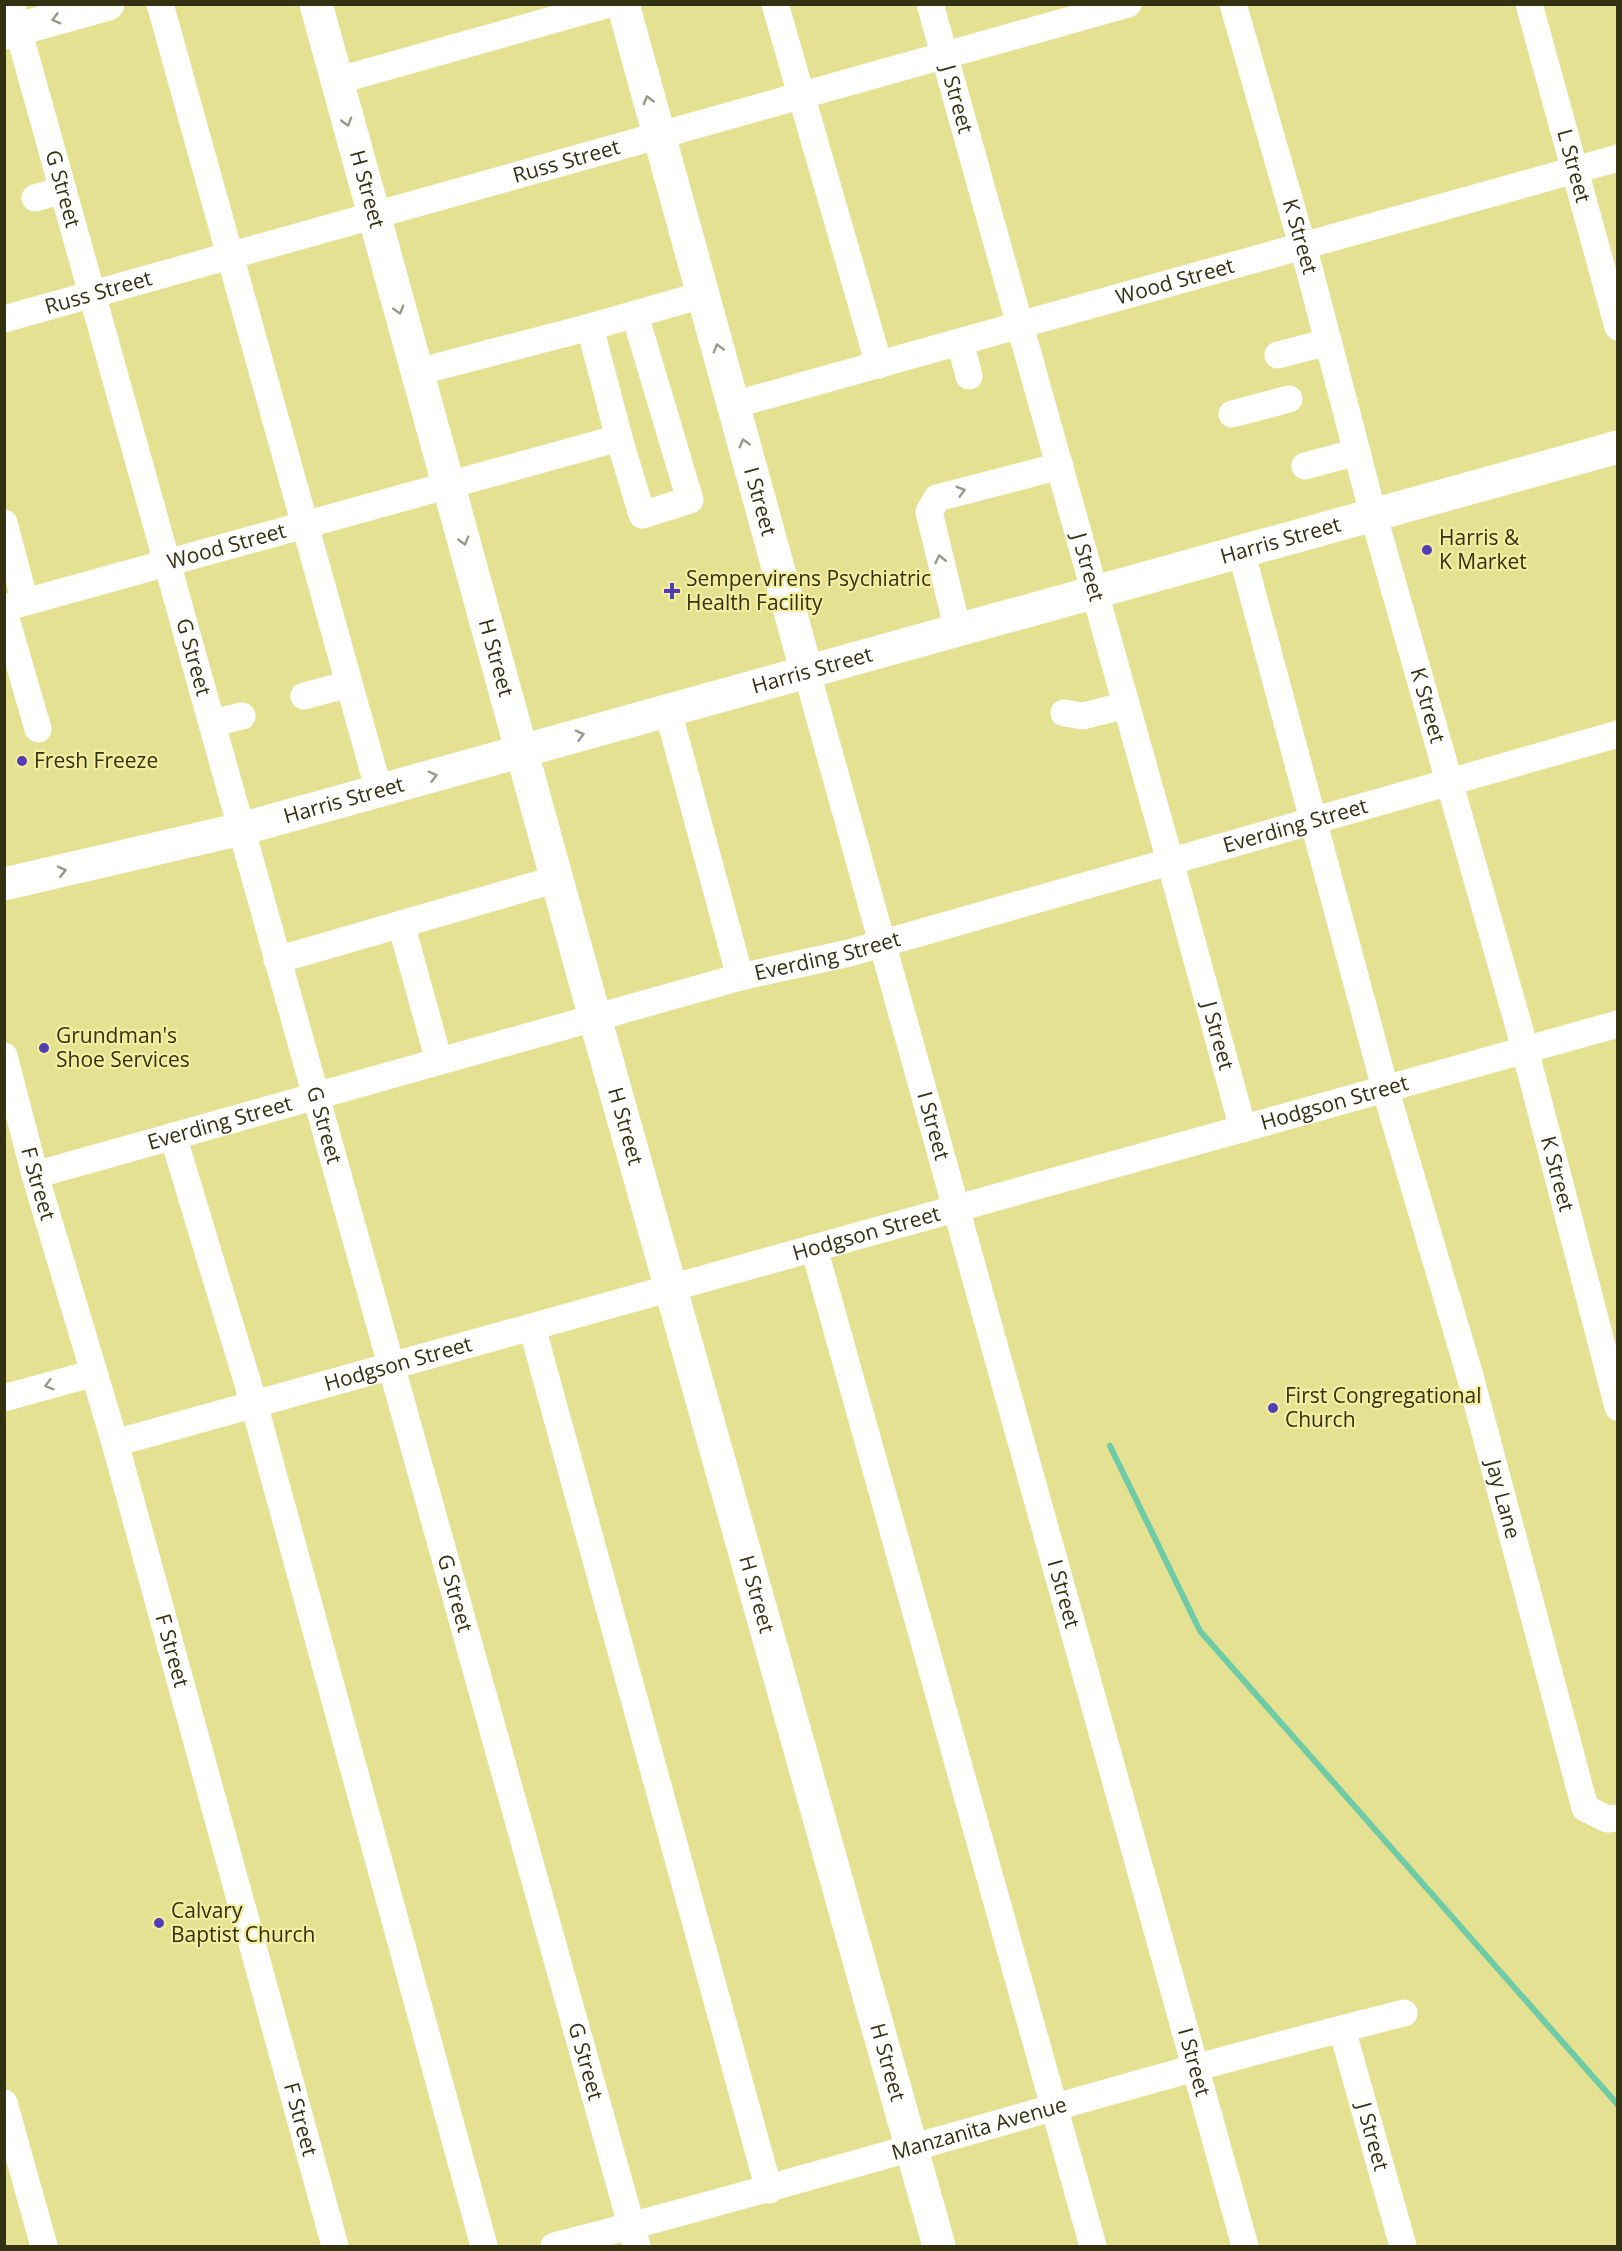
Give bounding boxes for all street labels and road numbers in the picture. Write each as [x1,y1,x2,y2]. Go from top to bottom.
street label: J Street [934,60,981,136]
street label: L Street [1551,126,1598,206]
street label: Russ Street [509,132,623,189]
street label: G Street [39,147,88,231]
street label: H Street [344,147,392,231]
street label: K Street [1277,195,1325,277]
street label: Wood Street [1112,251,1237,310]
street label: Russ Street [41,263,155,320]
street label: I Street [738,464,784,539]
street label: Harris Street [1217,510,1344,570]
street label: Wood Street [164,516,289,575]
street label: J Street [1065,528,1112,604]
street label: G Street [170,615,218,699]
street label: H Street [473,615,521,700]
street label: Harris Street [748,640,875,700]
street label: K Street [1404,664,1452,746]
street label: Harris Street [280,769,407,830]
street label: Everding Street [1220,791,1371,859]
street label: Everding Street [752,924,903,986]
street label: J Street [1195,996,1241,1073]
street label: Hodgson Street [1257,1068,1411,1136]
street label: G Street [301,1083,349,1167]
street label: H Street [602,1084,650,1168]
street label: Everding Street [144,1088,295,1156]
street label: I Street [911,1088,957,1163]
street label: K Street [1535,1133,1581,1214]
street label: F Street [15,1144,63,1223]
street label: Hodgson Street [789,1199,943,1266]
street label: Hodgson Street [321,1329,475,1397]
street label: Jay Lane [1479,1455,1528,1542]
street label: G Street [432,1551,480,1635]
street label: H Street [733,1552,782,1636]
street label: I Street [1042,1556,1087,1631]
street label: F Street [149,1611,196,1690]
street label: G Street [562,2019,611,2103]
street label: H Street [864,2020,913,2104]
street label: I Street [1172,2024,1218,2099]
street label: F Street [278,2079,325,2159]
street label: Manzanita Avenue [888,2090,1070,2166]
street label: J Street [1350,2097,1396,2174]

